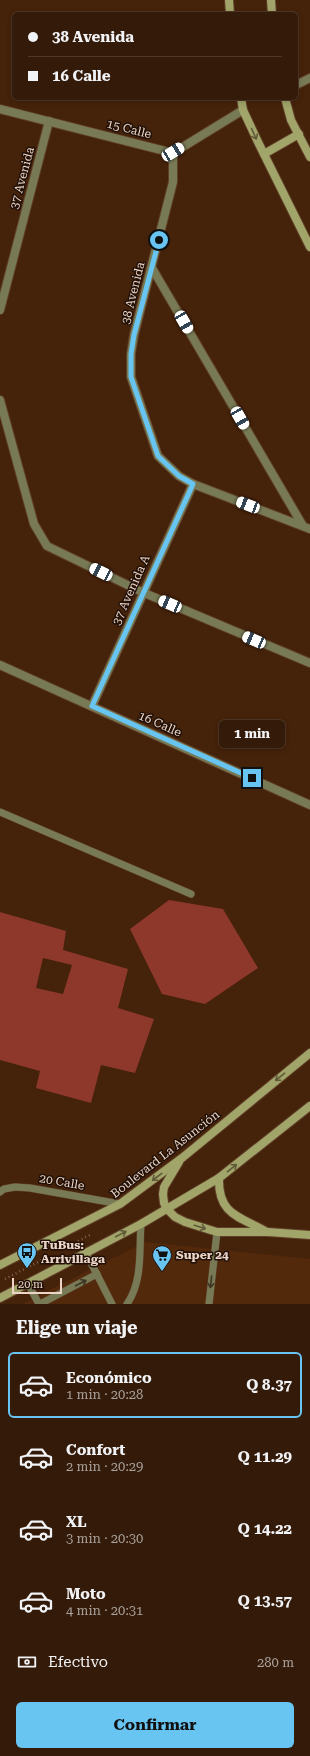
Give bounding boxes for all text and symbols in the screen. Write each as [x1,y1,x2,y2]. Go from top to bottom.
text: 38 Avenida [52,28,134,46]
text: 16 Calle [52,67,111,85]
street label: 15 Calle [105,117,153,141]
one-way arrow [251,128,258,140]
car [160,141,186,163]
street label: 37 Avenida [7,145,37,211]
route start [150,231,168,249]
street label: 38 Avenida [119,260,148,326]
car [173,309,195,335]
car [229,405,251,431]
car [235,495,261,515]
street label: 37 Avenida A [109,552,153,627]
car [88,561,114,583]
car [157,594,183,614]
car [241,630,267,650]
street label: 16 Calle [136,708,184,740]
callout: 1 min [219,720,285,748]
text: 1 min [234,726,270,741]
route end [243,769,261,787]
one-way arrow [274,1073,285,1082]
street label: Boulevard La Asunción [108,1107,222,1201]
one-way arrow [227,1163,238,1172]
street label: 20 Calle [38,1171,86,1193]
one-way arrow [152,1172,163,1181]
one-way arrow [194,1224,207,1231]
one-way arrow [115,1230,127,1237]
place label: TuBus: Arrivillaga [41,1238,105,1266]
bus stop icon: TuBus: Arrivillaga [16,1241,38,1269]
supermarket icon: Super 24 [151,1244,173,1272]
place label: Super 24 [176,1248,229,1262]
one-way arrow [208,1275,215,1288]
scale bar [12,1276,62,1295]
text: 20 m [18,1278,43,1291]
one-way arrow [75,1279,87,1286]
text: Elige un viaje [16,1317,138,1338]
icon: car [18,1367,54,1403]
text: Económico [66,1369,152,1387]
text: Q 8.37 [246,1376,292,1394]
text: 1 min · 20:28 [66,1387,143,1402]
icon: car [18,1439,54,1475]
text: Confort [66,1441,125,1459]
text: Q 11.29 [238,1448,292,1466]
text: 2 min · 20:29 [66,1459,143,1474]
icon: car [18,1511,54,1547]
text: XL [66,1513,87,1531]
text: Q 14.22 [238,1520,292,1538]
text: 3 min · 20:30 [66,1531,143,1546]
icon: car [18,1583,54,1619]
text: Moto [66,1585,106,1603]
text: Q 13.57 [238,1592,292,1610]
text: 4 min · 20:31 [66,1603,143,1618]
icon: cash [16,1651,38,1673]
text: Efectivo [48,1653,108,1671]
text: 280 m [257,1655,294,1670]
button: Confirmar [16,1702,294,1748]

